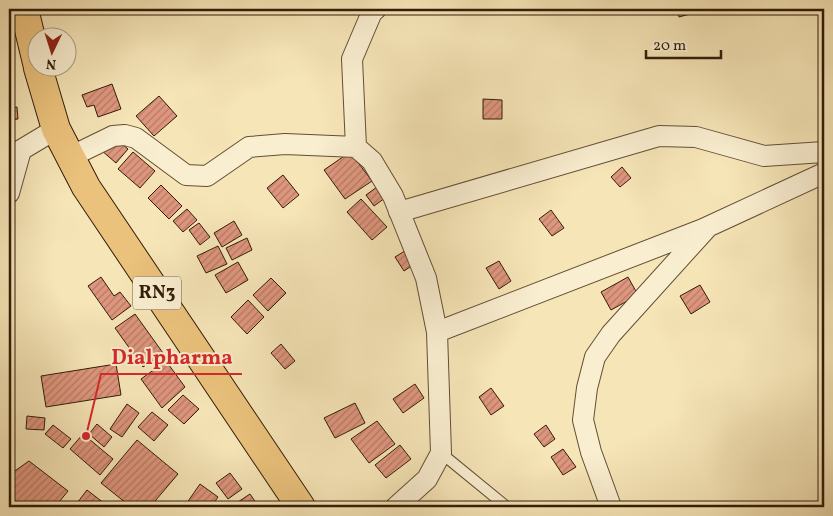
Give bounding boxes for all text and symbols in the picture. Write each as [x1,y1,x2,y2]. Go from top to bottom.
north arrow [28,28,78,78]
scale bar [646,28,720,60]
text: 20 m [653,36,686,57]
text: N [45,54,57,73]
road number: RN3 [133,276,181,310]
callout: Dialpharma [101,338,242,374]
text: Dialpharma [111,344,233,373]

